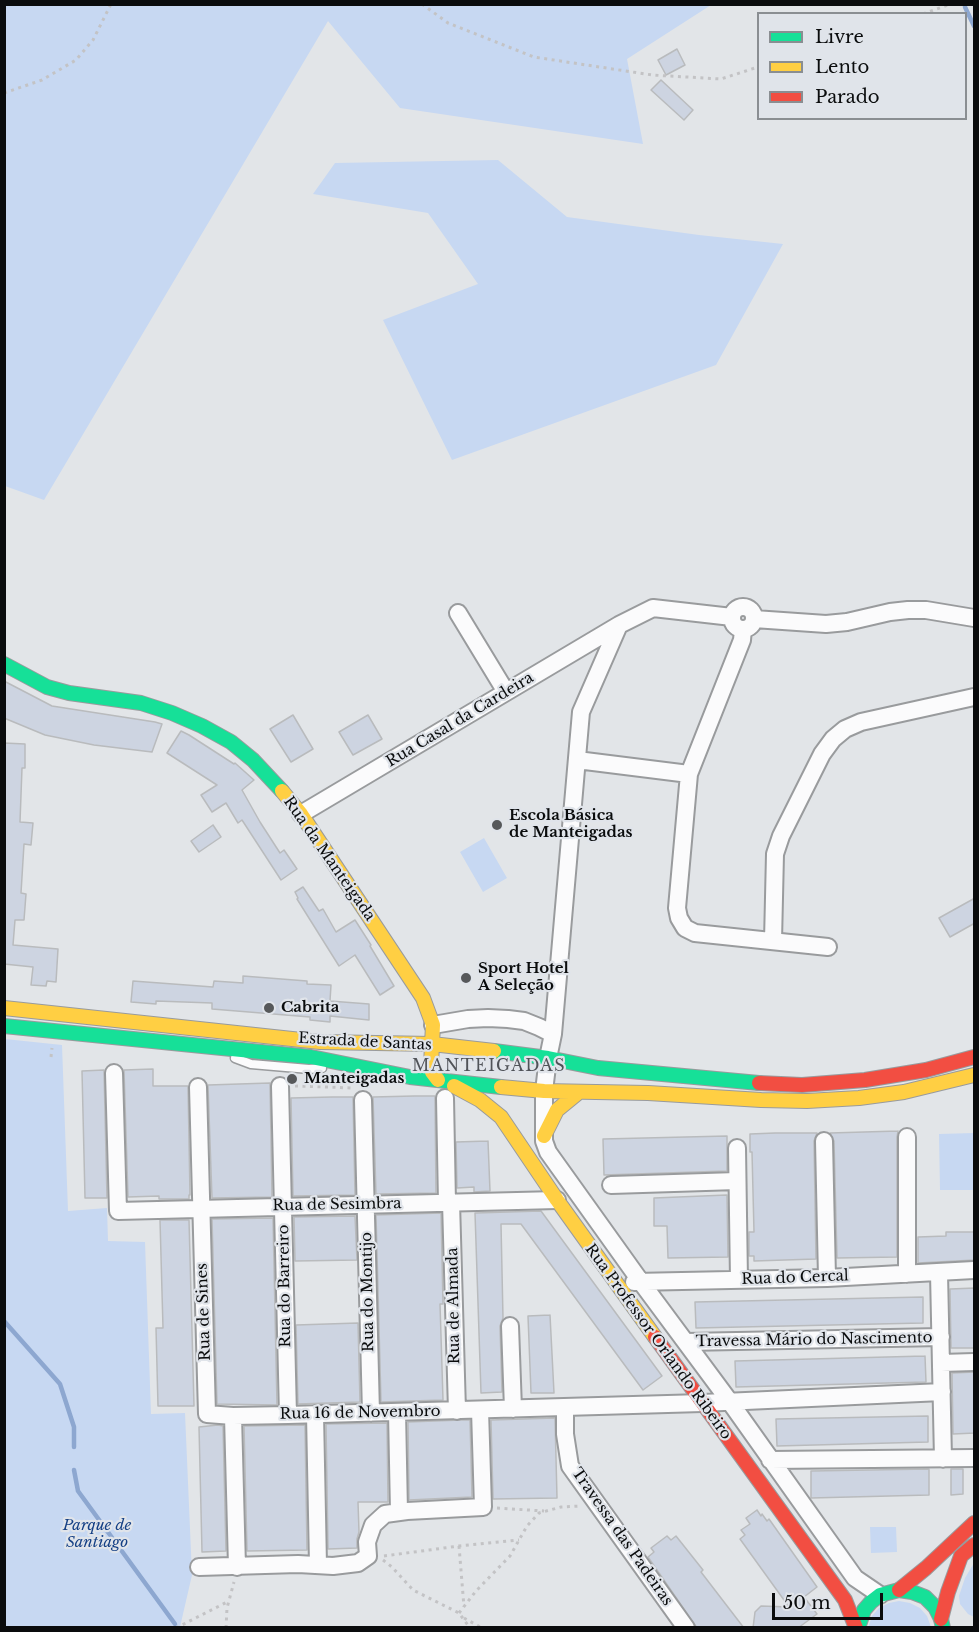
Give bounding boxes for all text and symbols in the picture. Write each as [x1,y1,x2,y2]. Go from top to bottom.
legend [757,12,967,120]
text: Livre [815,26,864,48]
text: Lento [815,56,869,78]
text: Parado [815,86,880,108]
street label: Rua Casal da Cardeira [383,669,537,771]
street label: Rua da Manteigada [279,793,379,925]
place label: Escola Básica de Manteigadas [509,807,633,842]
marker: Escola Básica de Manteigadas [490,818,504,832]
place label: Sport Hotel A Seleção [478,960,569,995]
marker: Sport Hotel A Seleção [459,971,473,985]
place label: Cabrita [281,999,339,1017]
marker: Cabrita [262,1001,276,1015]
street label: Estrada de Santas [298,1030,432,1054]
district label: MANTEIGADAS [412,1056,566,1076]
place label: Manteigadas [304,1070,404,1088]
marker: Manteigadas [285,1072,299,1086]
street label: Rua de Sesimbra [272,1195,402,1215]
street label: Rua do Barreiro [275,1224,295,1348]
street label: Rua do Montijo [358,1232,378,1352]
street label: Rua Professor Orlando Ribeiro [581,1241,735,1443]
street label: Rua de Almada [444,1247,464,1365]
street label: Rua de Sines [193,1263,215,1361]
street label: Rua do Cercal [741,1267,849,1289]
street label: Travessa Mário do Nascimento [695,1329,933,1351]
street label: Rua 16 de Novembro [279,1403,441,1423]
street label: Travessa das Padeiras [568,1465,676,1609]
park label: Parque de Santiago [63,1517,131,1552]
scale bar [775,1581,886,1619]
text: 50 m [783,1592,831,1614]

